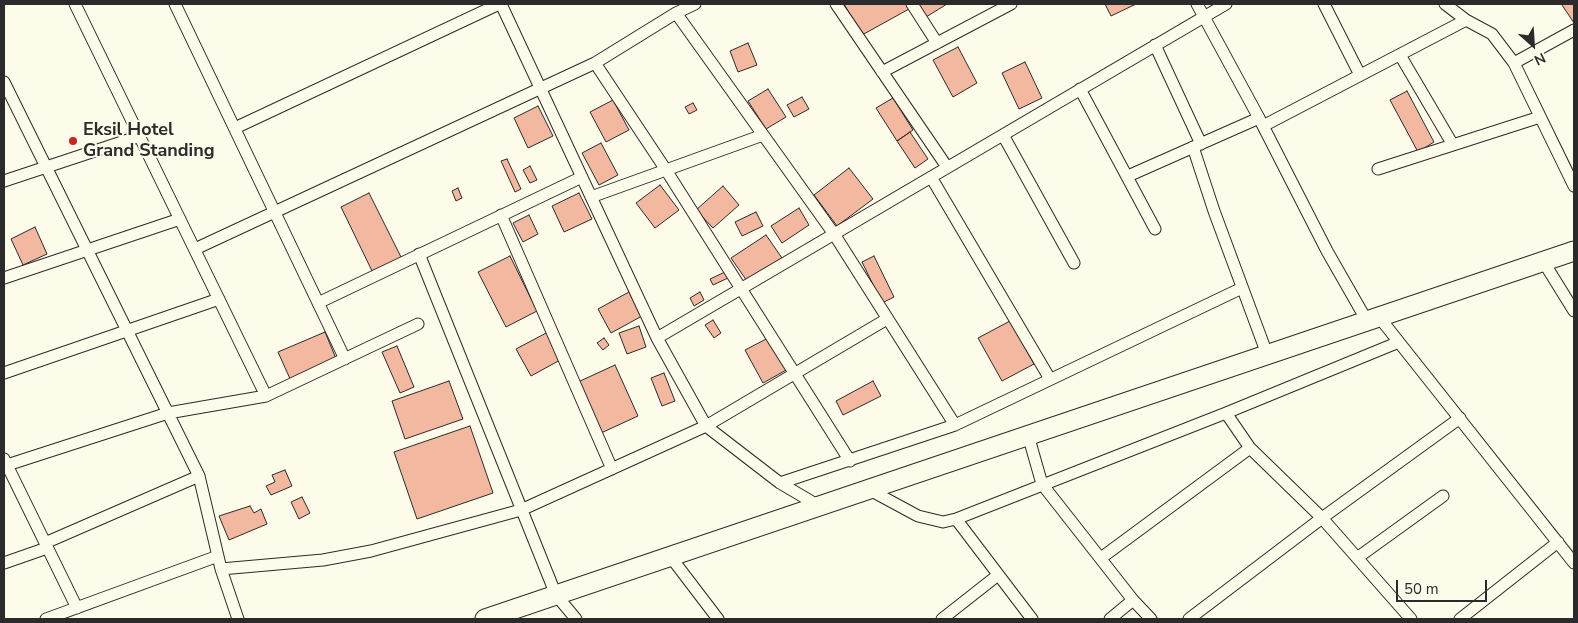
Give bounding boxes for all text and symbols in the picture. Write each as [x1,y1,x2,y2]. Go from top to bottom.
north arrow [1508,20,1558,70]
text: N [1531,48,1549,70]
place label: Eksil Hotel Grand Standing [83,120,215,162]
marker: Eksil Hotel Grand Standing [67,135,79,147]
scale bar [1398,570,1489,602]
text: 50 m [1404,579,1439,599]

